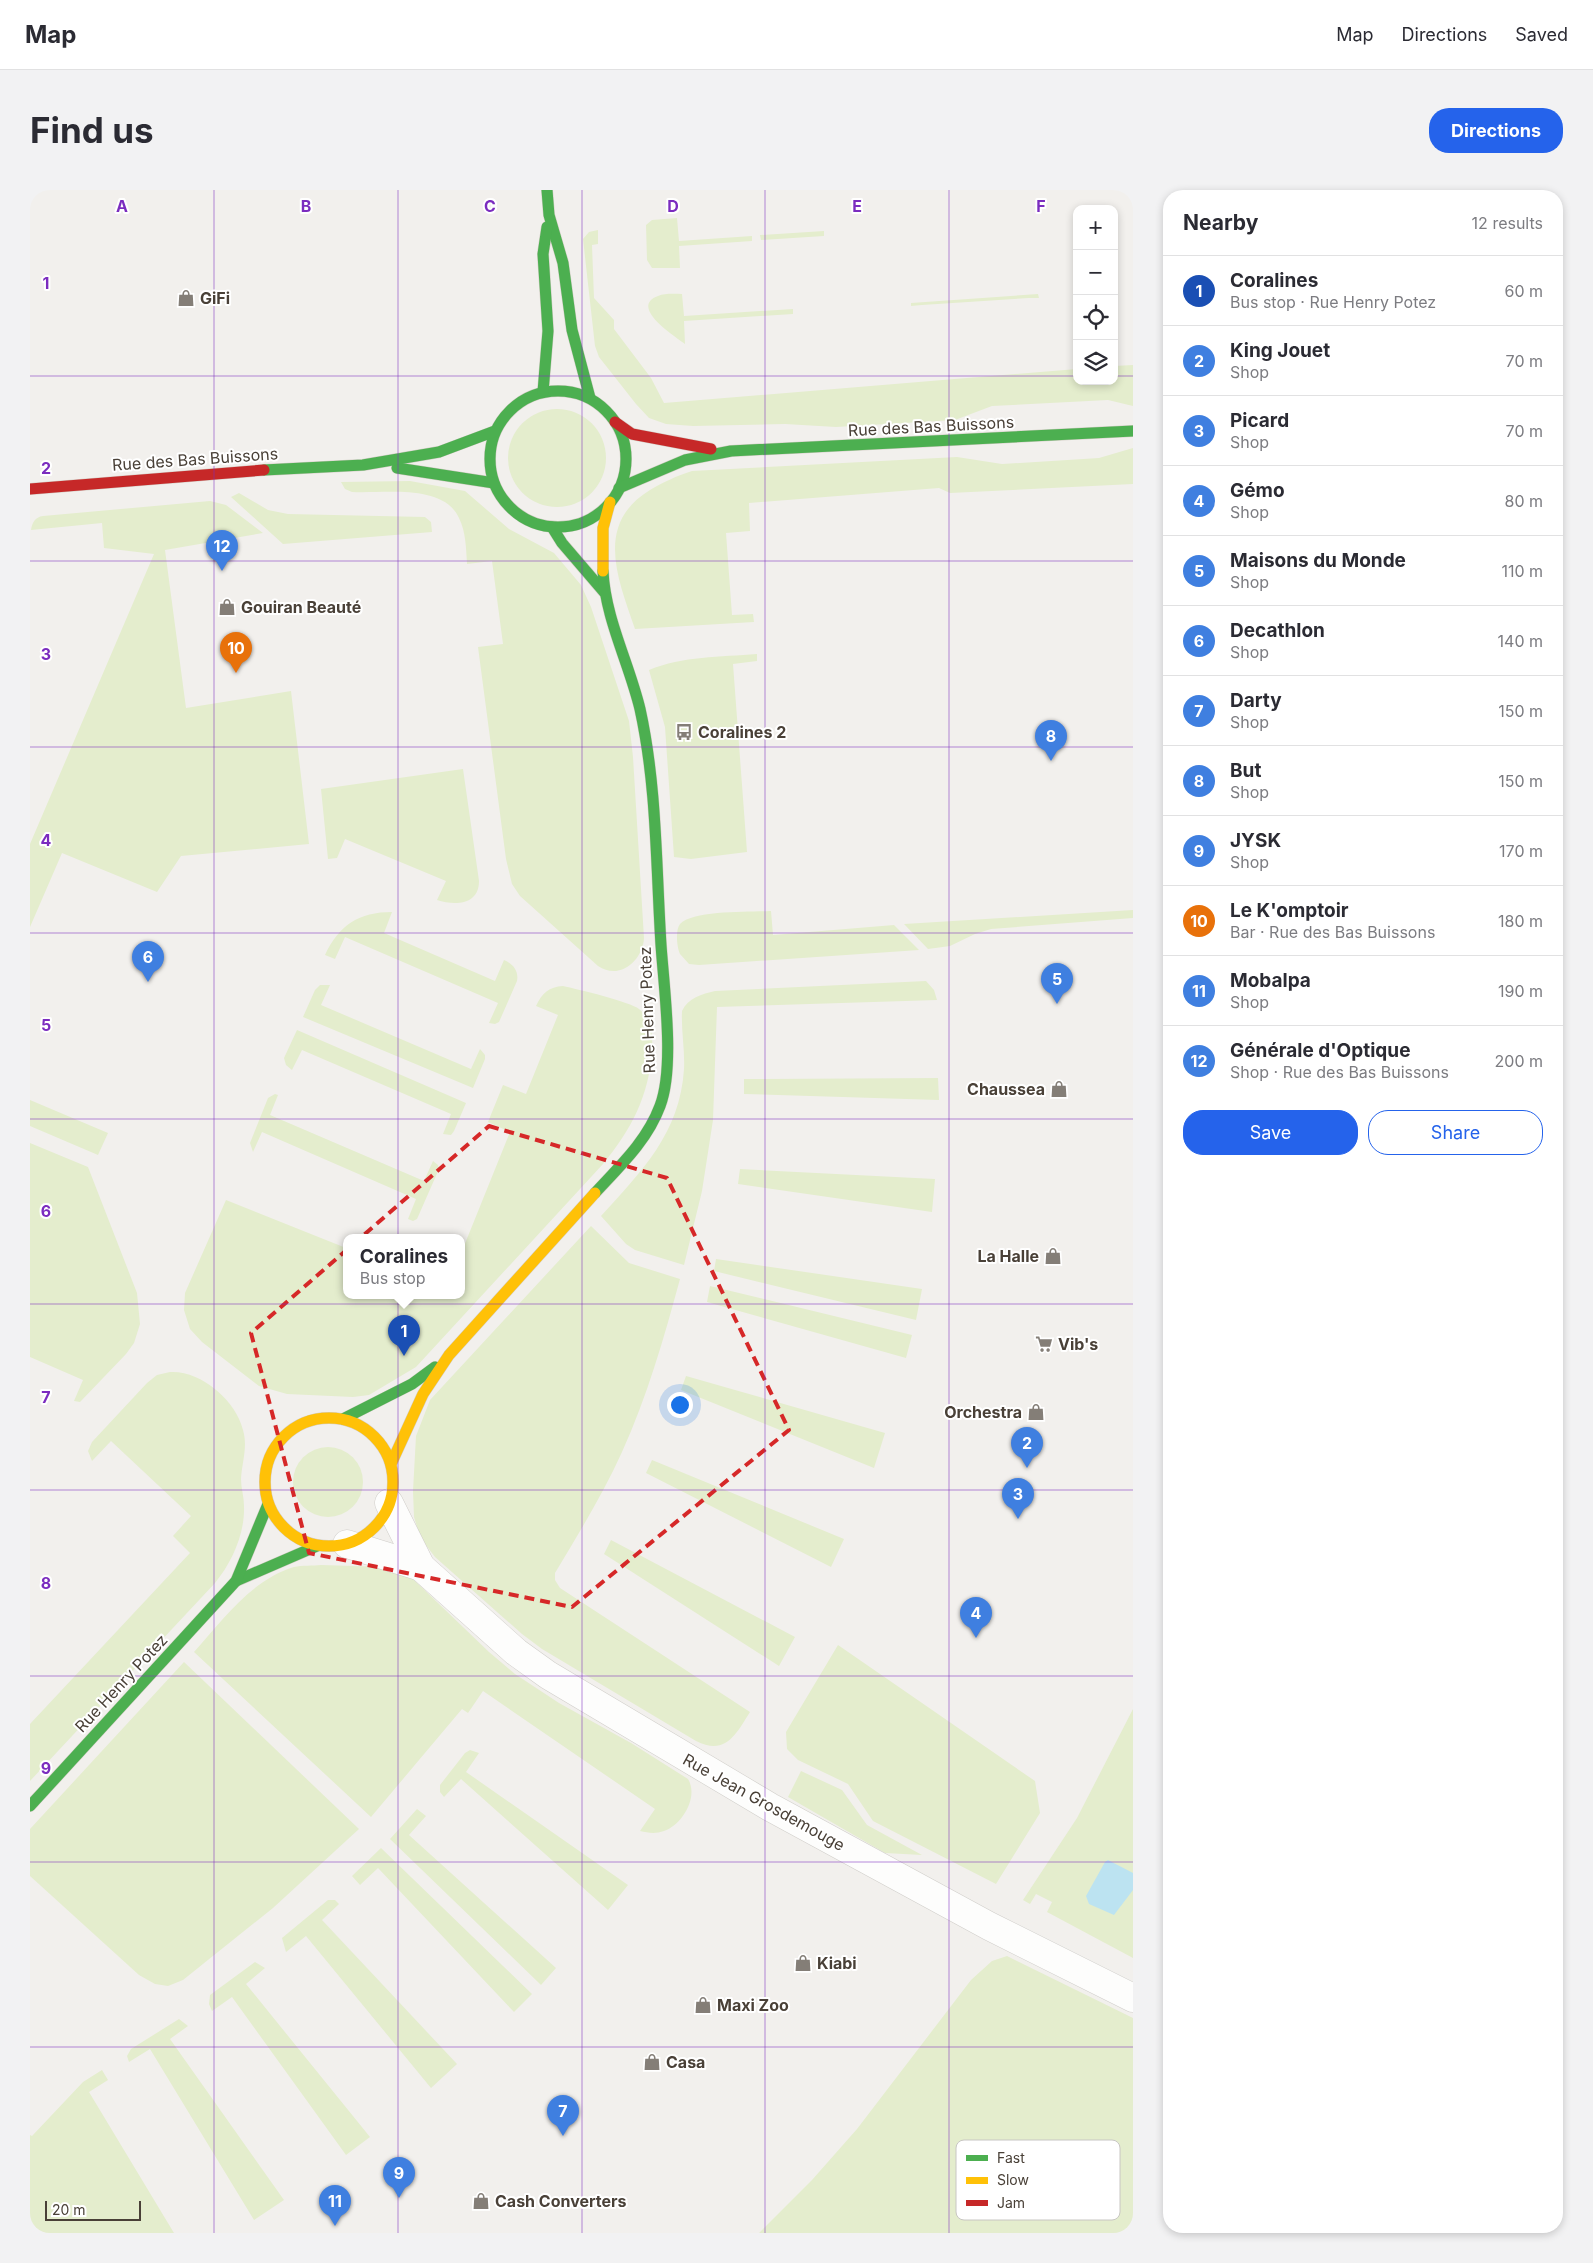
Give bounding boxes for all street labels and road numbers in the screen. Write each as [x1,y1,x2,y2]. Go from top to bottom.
street label: Rue des Bas Buissons [847,412,1015,440]
street label: Rue des Bas Buissons [111,443,279,475]
street label: Rue Henry Potez [635,946,659,1074]
street label: Rue Henry Potez [70,1630,172,1736]
street label: Rue Jean Grosdemouge [679,1749,849,1855]

